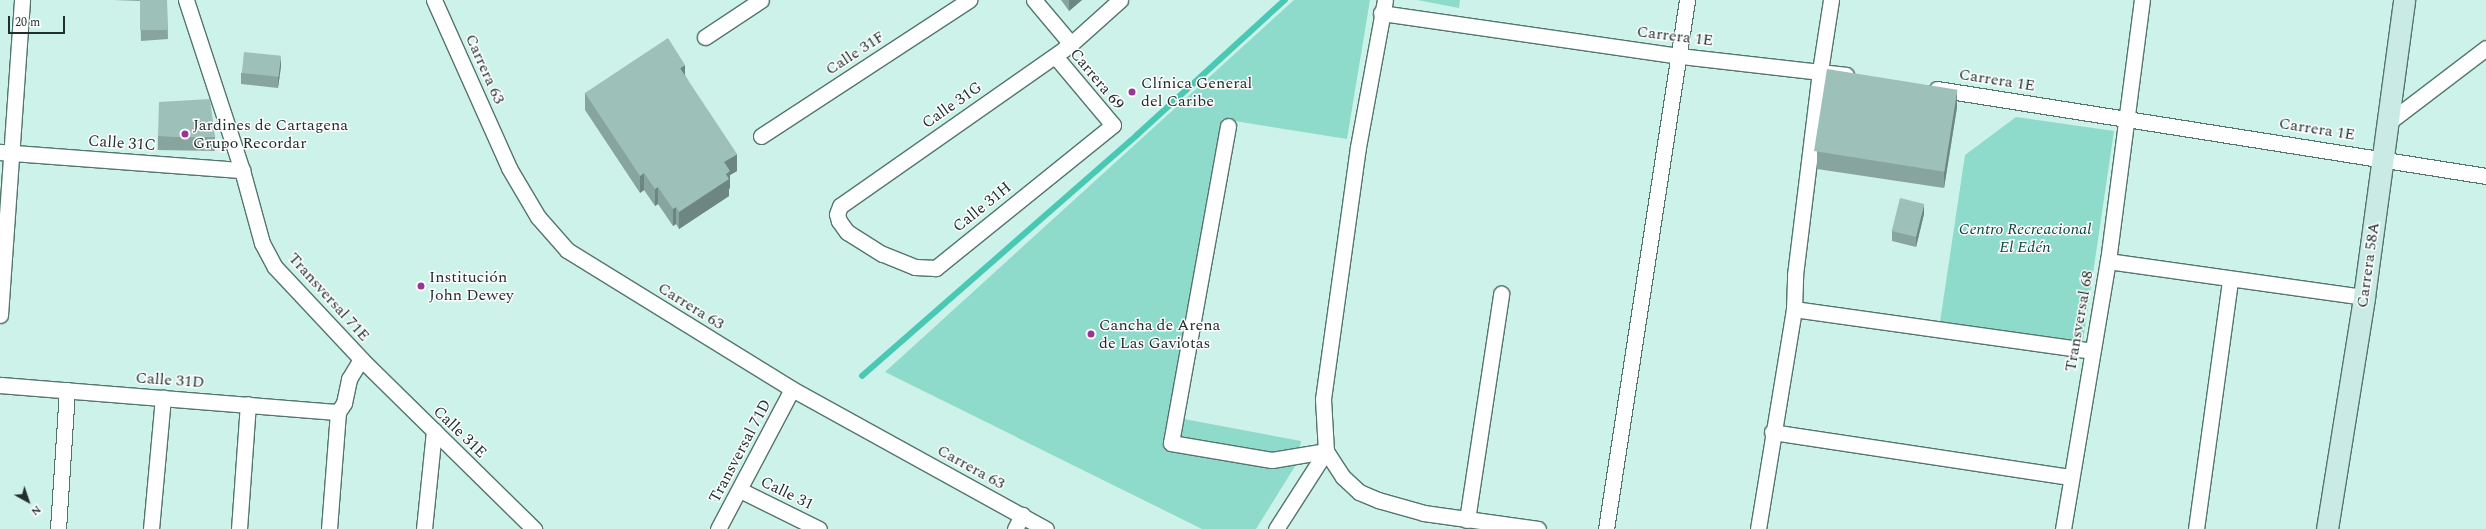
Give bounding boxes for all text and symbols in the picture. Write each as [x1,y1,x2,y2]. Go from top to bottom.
scale bar [10,8,67,34]
text: 20 m [15,13,40,32]
street label: Carrera 1E [1636,22,1714,50]
street label: Calle 31F [822,27,888,79]
street label: Carrera 63 [461,31,509,107]
street label: Carrera 69 [1066,44,1128,114]
street label: Carrera 1E [1958,65,2036,95]
place label: Clínica General del Caribe [1141,73,1252,111]
street label: Calle 31G [918,77,986,133]
marker: Clínica General del Caribe [1126,86,1138,98]
street label: Carrera 1E [2278,114,2356,144]
place label: Jardines de Cartagena Grupo Recordar [193,115,348,153]
marker: Jardines de Cartagena Grupo Recordar [180,129,190,139]
street label: Calle 31C [87,131,157,155]
street label: Calle 31H [949,178,1015,236]
park label: Centro Recreacional El Edén [1959,219,2091,257]
street label: Carrera 58A [2352,221,2384,309]
street label: Transversal 71E [284,249,374,345]
place label: Institución John Dewey [429,267,514,305]
street label: Transversal 68 [2061,269,2097,373]
street label: Carrera 63 [654,278,728,334]
marker: Institución John Dewey [416,281,426,291]
place label: Cancha de Arena de Las Gaviotas [1099,315,1220,353]
marker: Cancha de Arena de Las Gaviotas [1086,329,1096,339]
street label: Calle 31D [135,368,205,392]
street label: Transversal 71D [705,396,775,506]
street label: Calle 31E [429,402,491,462]
street label: Carrera 63 [934,441,1008,493]
street label: Calle 31 [757,472,817,514]
north arrow [8,481,48,521]
text: N [27,501,45,520]

